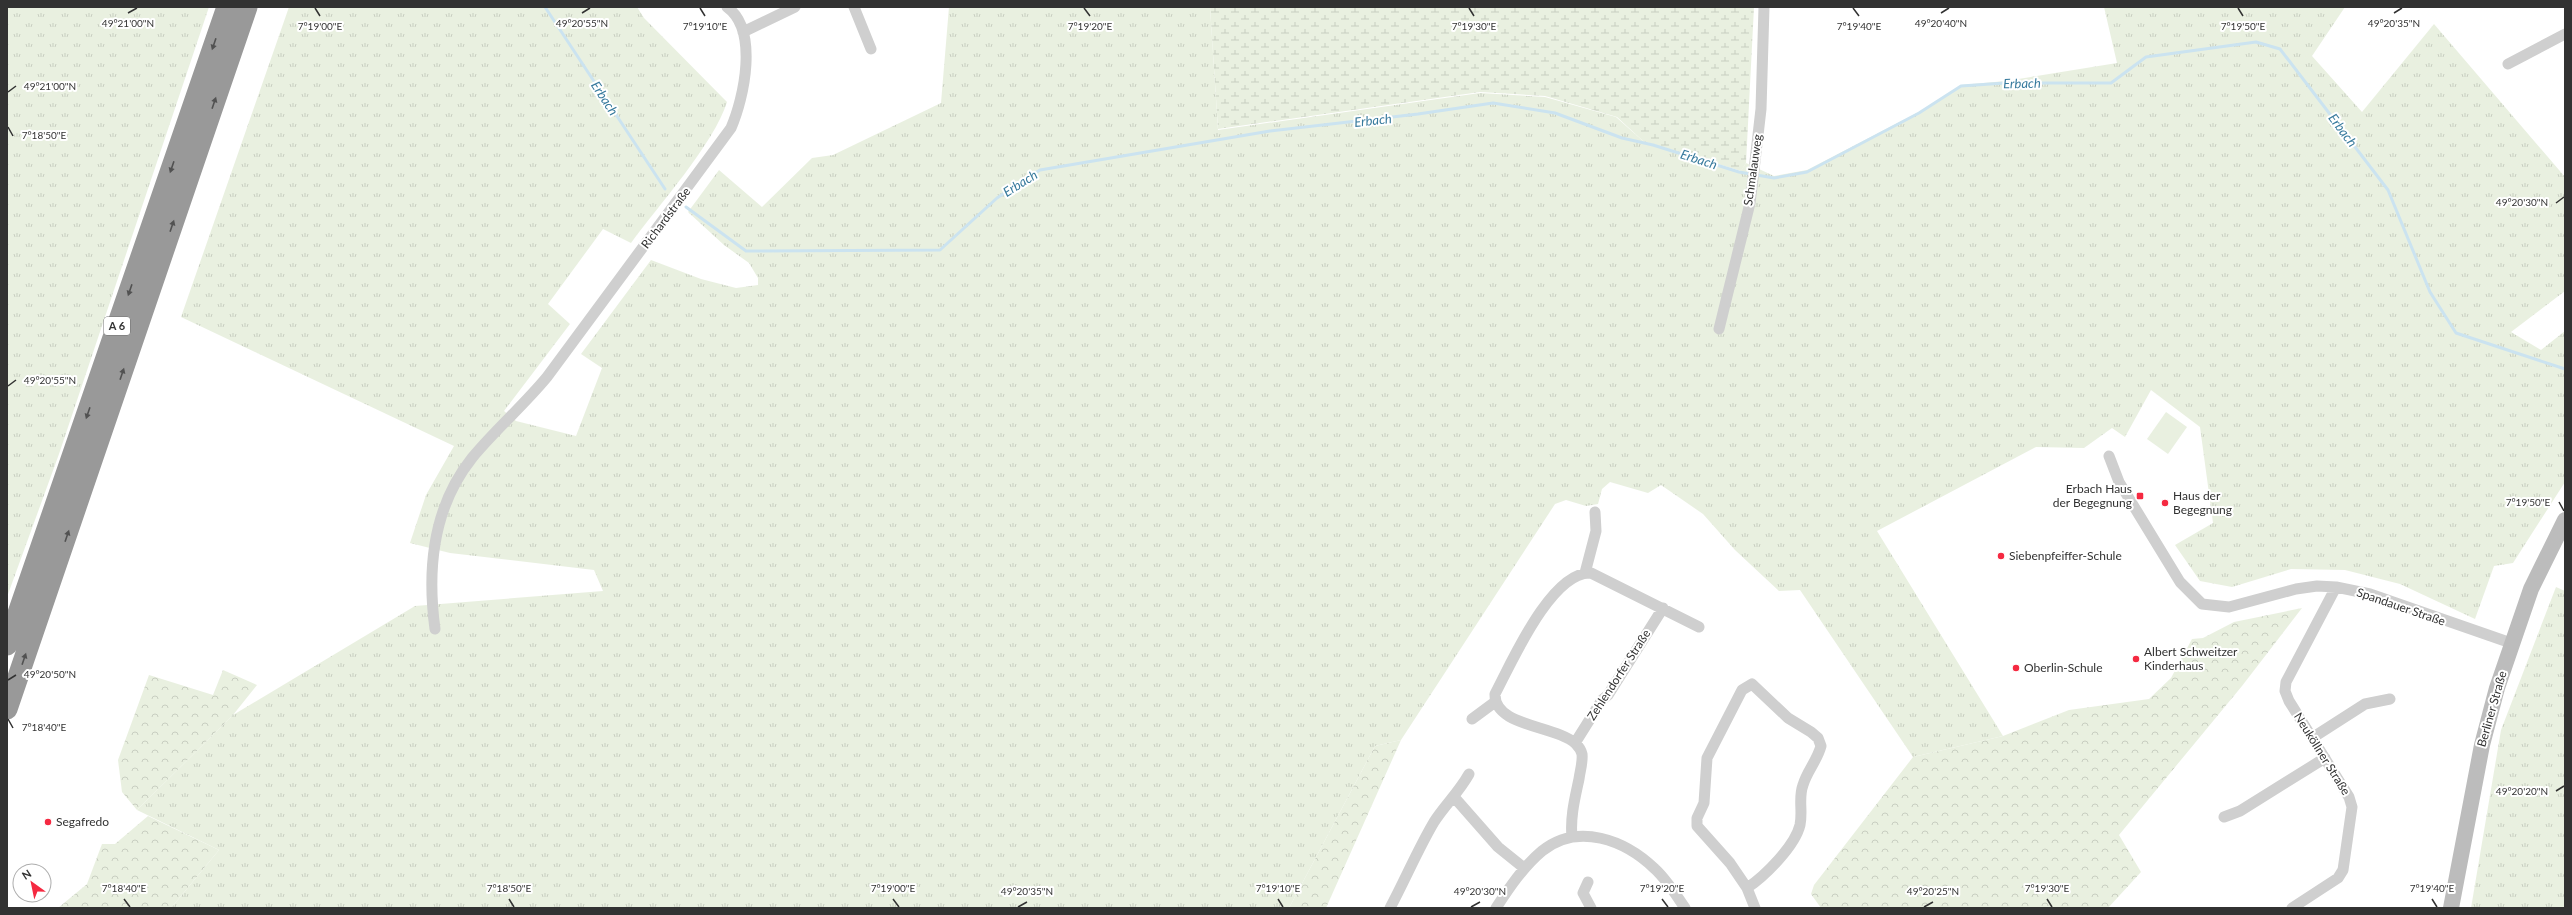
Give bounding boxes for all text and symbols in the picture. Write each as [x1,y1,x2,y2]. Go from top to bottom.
text: 49°21'00"N [102,17,154,29]
text: 49°20'55"N [556,17,608,29]
text: 49°20'40"N [1915,17,1967,29]
text: 49°20'35"N [2368,17,2420,29]
text: 7°19'00"E [298,20,343,32]
text: 7°19'10"E [683,20,728,32]
text: 7°19'20"E [1068,20,1113,32]
text: 7°19'30"E [1452,20,1497,32]
text: 7°19'40"E [1837,20,1882,32]
text: 7°19'50"E [2221,20,2266,32]
one-way arrow [211,38,217,50]
water label: Erbach [2003,75,2041,91]
water label: Erbach [588,78,622,118]
text: 49°21'00"N [24,80,76,92]
one-way arrow [212,97,218,109]
water label: Erbach [1353,110,1393,130]
water label: Erbach [2325,110,2361,150]
text: 7°18'50"E [22,129,67,141]
street label: Schmalauweg [1740,133,1765,207]
water label: Erbach [1679,146,1719,172]
one-way arrow [169,161,175,173]
water label: Erbach [1000,166,1040,200]
street label: Richardstraße [638,184,693,251]
text: 49°20'30"N [2496,196,2548,208]
one-way arrow [170,220,176,232]
one-way arrow [127,284,133,296]
road number: A 6 [104,317,130,335]
one-way arrow [120,367,126,379]
text: 49°20'55"N [24,374,76,386]
one-way arrow [85,407,91,419]
place label: Erbach Haus der Begegnung [2053,481,2132,510]
place label: Haus der Begegnung [2173,488,2232,517]
marker: Erbach Haus der Begegnung [2135,491,2145,501]
text: 7°19'50"E [2506,496,2551,508]
marker: Haus der Begegnung [2160,498,2170,508]
one-way arrow [64,530,70,542]
place label: Siebenpfeiffer-Schule [2009,548,2122,563]
marker: Siebenpfeiffer-Schule [1996,551,2006,561]
street label: Spandauer Straße [2355,584,2447,629]
street label: Zehlendorfer Straße [1584,626,1654,723]
place label: Albert Schweitzer Kinderhaus [2144,644,2238,673]
one-way arrow [22,653,28,665]
marker: Albert Schweitzer Kinderhaus [2131,654,2141,664]
place label: Oberlin-Schule [2024,660,2103,675]
marker: Oberlin-Schule [2011,663,2021,673]
text: 49°20'50"N [24,668,76,680]
street label: Berliner Straße [2474,669,2510,749]
street label: Neuköllner Straße [2291,710,2354,798]
text: 7°18'40"E [22,721,67,733]
text: 49°20'20"N [2496,785,2548,797]
place label: Segafredo [56,814,109,829]
marker: Segafredo [43,817,53,827]
north arrow [12,863,52,903]
text: N [19,866,33,882]
text: 7°18'40"E [102,882,147,894]
text: 7°18'50"E [487,882,532,894]
text: 7°19'00"E [871,882,916,894]
text: 7°19'10"E [1256,882,1301,894]
text: 7°19'20"E [1640,882,1685,894]
text: 7°19'30"E [2025,882,2070,894]
text: 7°19'40"E [2410,882,2455,894]
text: 49°20'35"N [1001,885,1053,897]
text: 49°20'30"N [1454,885,1506,897]
text: 49°20'25"N [1907,885,1959,897]

